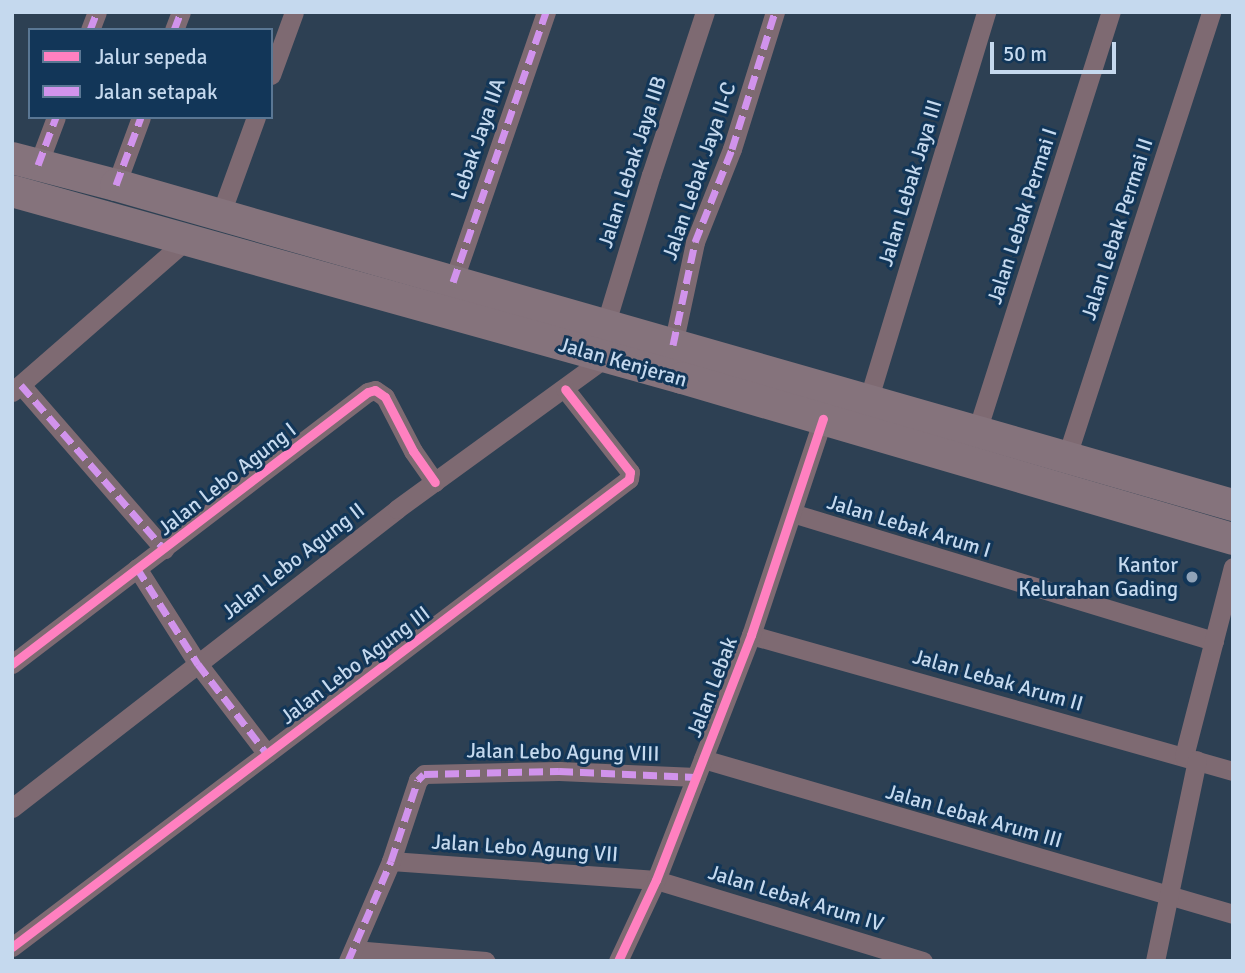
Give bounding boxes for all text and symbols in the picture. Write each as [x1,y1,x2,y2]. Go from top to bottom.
legend [28,28,273,119]
scale bar [993,28,1119,72]
text: 50 m [1003,41,1047,67]
text: Jalur sepeda [95,44,207,70]
street label: Jalan Lebak Jaya IIB [592,73,672,251]
street label: Lebak Jaya IIA [445,75,511,203]
text: Jalan setapak [95,79,217,105]
street label: Jalan Lebak Jaya II-C [657,79,741,263]
street label: Jalan Lebak Jaya III [873,97,947,269]
street label: Jalan Lebak Permai I [982,125,1062,307]
street label: Jalan Lebak Permai II [1076,135,1158,323]
street label: Jalan Kenjeran [556,332,690,392]
street label: Jalan Lebo Agung I [153,417,301,541]
street label: Jalan Lebak Arum I [824,489,994,563]
street label: Jalan Lebo Agung II [216,497,370,625]
place label: Kantor Kelurahan Gading [1018,552,1178,602]
marker: Kantor Kelurahan Gading [1184,569,1200,585]
street label: Jalan Lebo Agung III [275,601,435,729]
street label: Jalan Lebak [681,633,743,741]
street label: Jalan Lebak Arum II [910,644,1086,716]
street label: Jalan Lebo Agung VIII [466,738,660,766]
street label: Jalan Lebak Arum III [883,779,1065,853]
street label: Jalan Lebo Agung VII [431,829,619,867]
street label: Jalan Lebak Arum IV [705,859,887,937]

